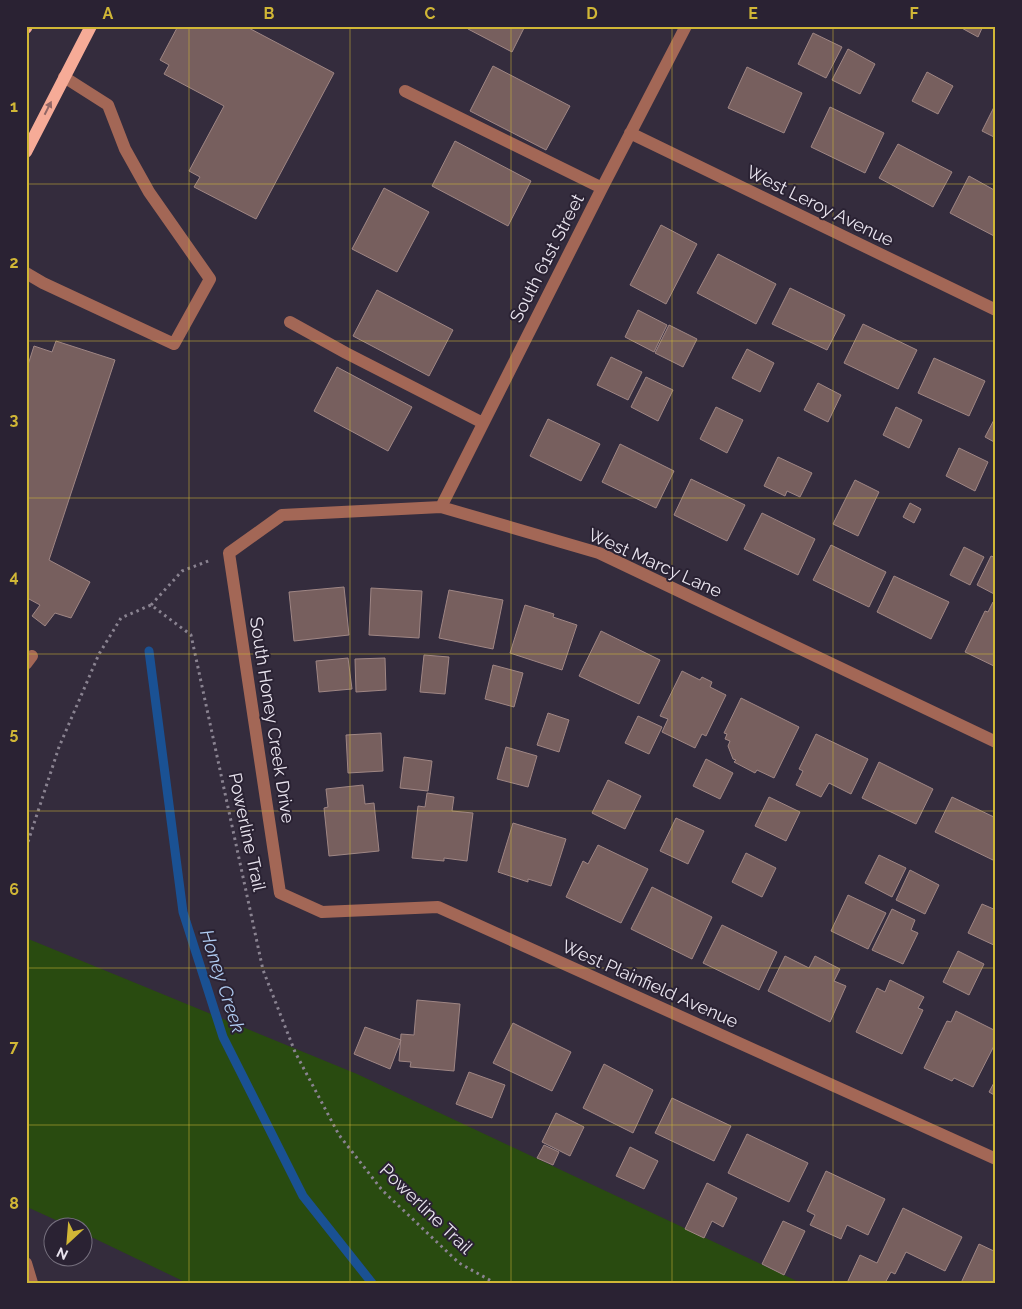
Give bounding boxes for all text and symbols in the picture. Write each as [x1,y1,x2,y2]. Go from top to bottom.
text: A [103,4,114,23]
text: B [264,4,275,23]
text: C [425,4,436,23]
text: D [586,4,598,23]
text: E [748,4,758,23]
text: F [909,4,919,23]
text: 1 [10,97,18,116]
one-way arrow [44,101,52,115]
street label: West Leroy Avenue [743,161,898,251]
street label: South 61st Street [505,190,588,325]
text: 2 [9,253,19,272]
text: 3 [10,410,19,429]
street label: West Marcy Lane [585,524,726,602]
text: 4 [9,567,19,586]
street label: South Honey Creek Drive [246,615,299,825]
text: 5 [10,724,19,743]
street label: Powerline Trail [225,771,270,893]
text: 6 [9,880,19,899]
water label: Honey Creek [196,926,250,1036]
street label: West Plainfield Avenue [559,935,742,1032]
text: 7 [10,1037,19,1056]
street label: Powerline Trail [376,1159,477,1258]
text: 8 [9,1194,19,1213]
north arrow [42,1216,92,1266]
text: N [54,1244,71,1263]

